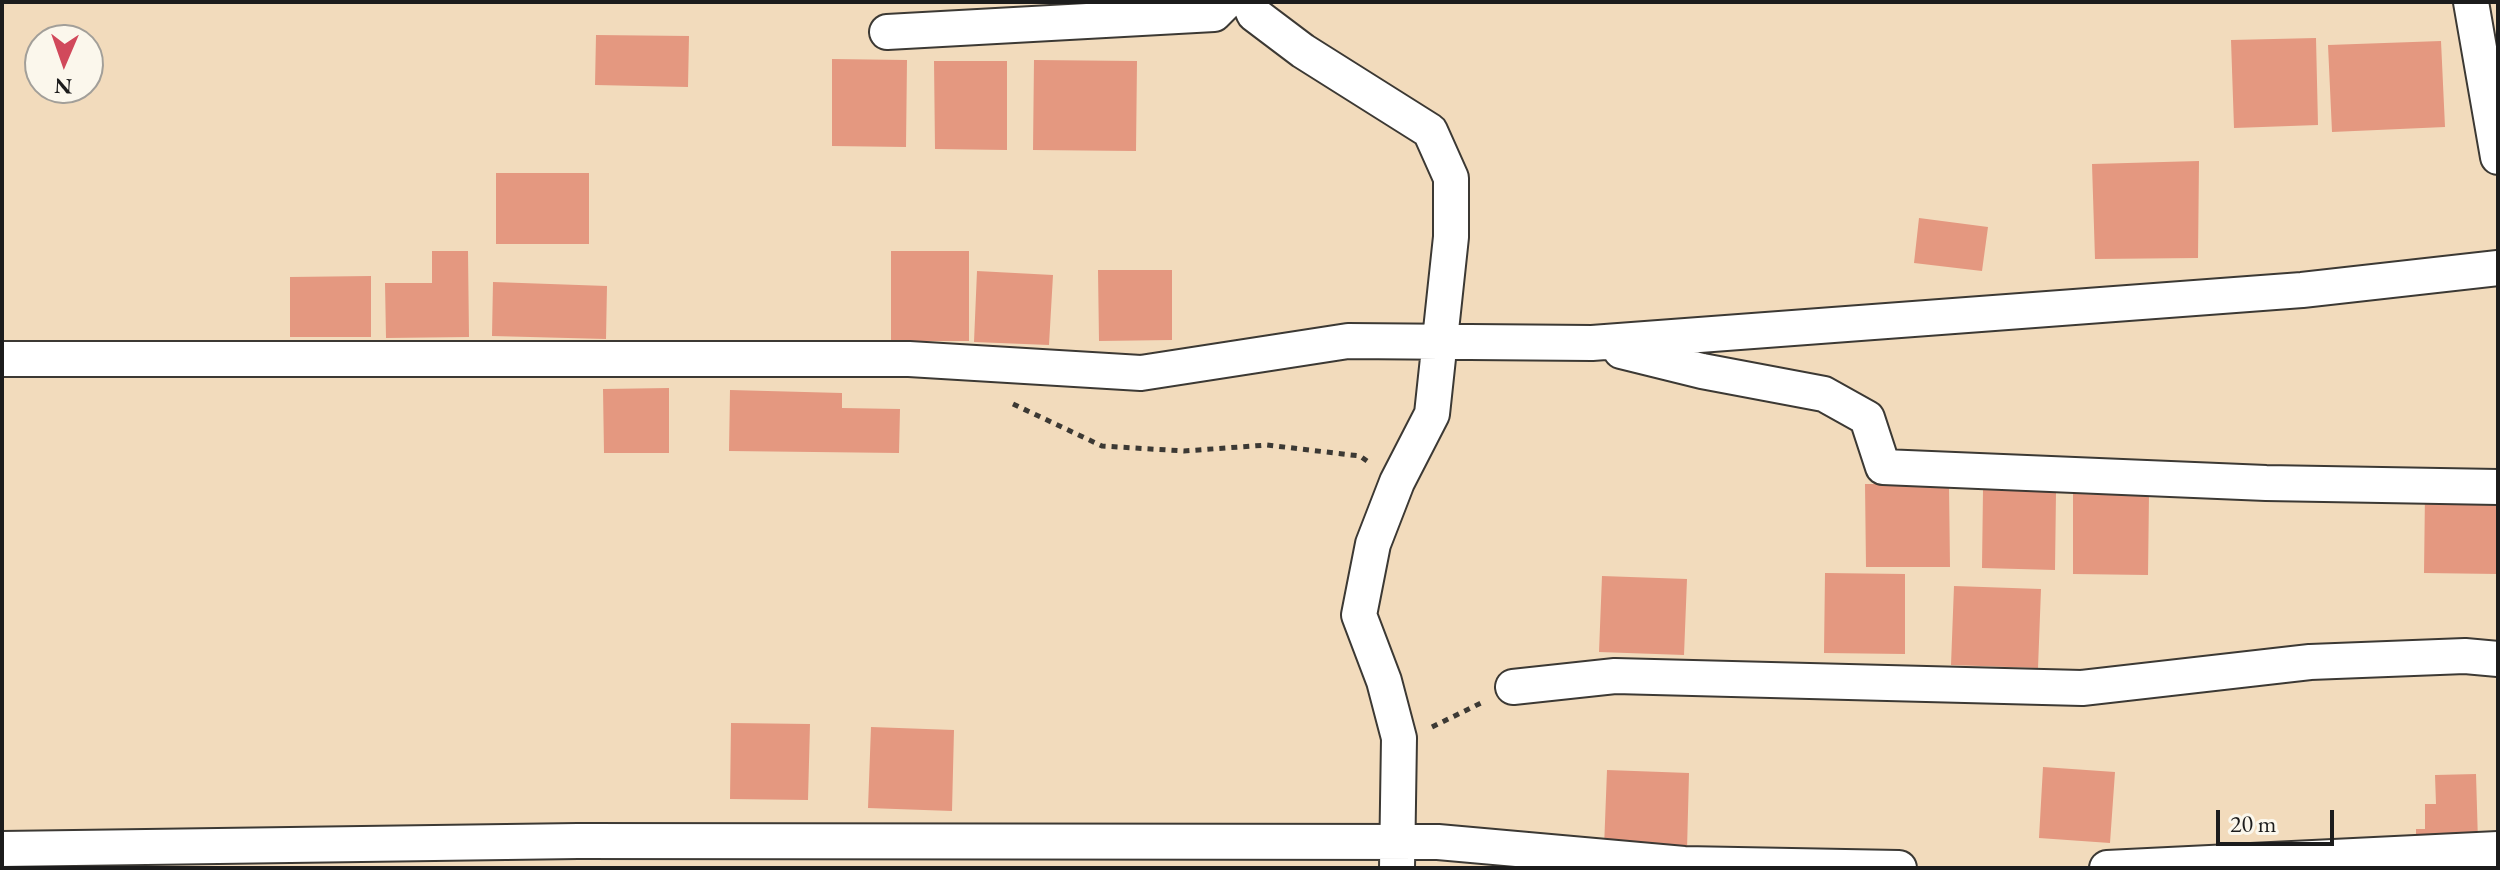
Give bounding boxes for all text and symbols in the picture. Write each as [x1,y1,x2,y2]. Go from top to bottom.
north arrow [24,24,104,104]
text: N [54,72,73,101]
scale bar [2220,794,2338,844]
text: 20 m [2230,808,2277,839]

